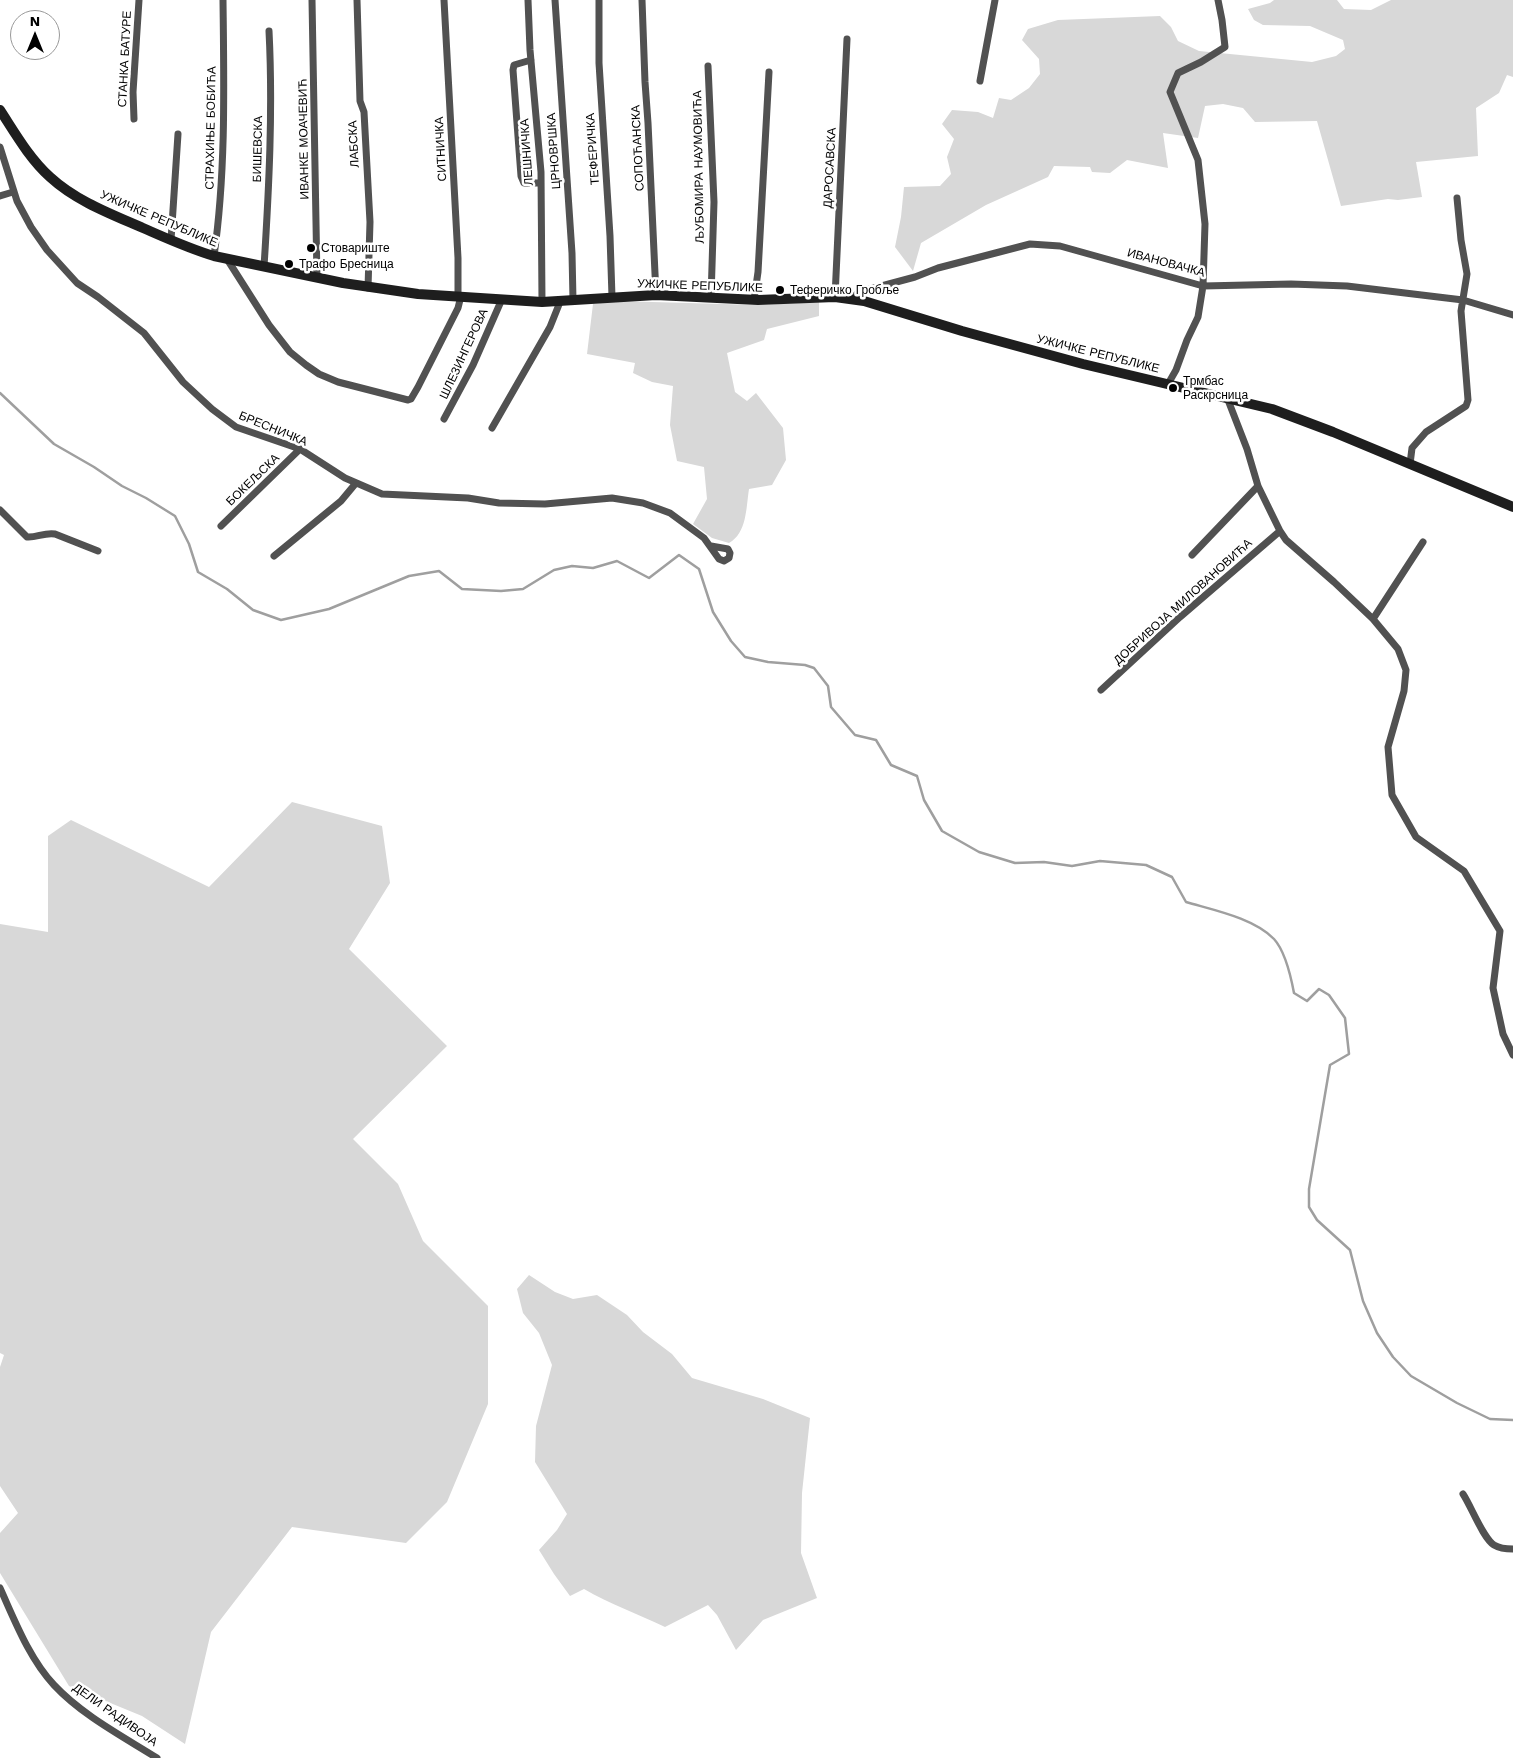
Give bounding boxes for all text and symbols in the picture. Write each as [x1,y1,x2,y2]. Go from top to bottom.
north arrow [10,10,60,60]
street label: СТАНКА БАТУРЕ [115,10,135,108]
text: N [30,13,40,29]
street label: СТРАХИЊЕ БОБИЋА [203,66,219,190]
street label: ИВАНКЕ МОАЧЕВИЋ [296,78,312,200]
street label: ЉУБОМИРА НАУМОВИЋА [690,90,708,244]
street label: СОПОЋАНСКА [629,105,647,191]
street label: ЦРНОВРШКА [544,112,564,190]
street label: ТЕФЕРИЧКА [583,113,603,185]
street label: БИШЕВСКА [250,115,266,183]
street label: СИТНИЧКА [432,116,450,182]
street label: ЛЕШНИЧКА [517,118,537,186]
street label: ЛАБСКА [346,120,362,168]
street label: ДАРОСАВСКА [821,127,839,209]
street label: УЖИЧКЕ РЕПУБЛИКЕ [98,188,220,250]
place label: Стовариште [321,241,390,255]
marker: Стовариште [305,242,317,254]
street label: ИВАНОВАЧКА [1126,246,1206,280]
place label: Трафо Бресница [299,257,394,271]
marker: Трафо Бресница [283,258,295,270]
street label: УЖИЧКЕ РЕПУБЛИКЕ [637,277,763,295]
place label: Теферичко Гробље [790,283,899,297]
marker: Теферичко Гробље [774,284,786,296]
street label: ШЛЕЗИНГЕРОВА [437,306,491,402]
street label: УЖИЧКЕ РЕПУБЛИКЕ [1035,332,1161,376]
place label: Трмбас Раскрсница [1183,374,1248,402]
marker: Трмбас Раскрсница [1167,382,1179,394]
street label: БРЕСНИЧКА [237,409,309,449]
street label: БОКЕЉСКА [223,451,283,509]
street label: ДОБРИВОЈА МИЛОВАНОВИЋА [1111,536,1255,668]
street label: ДЕЛИ РАДИВОЈА [70,1680,160,1750]

